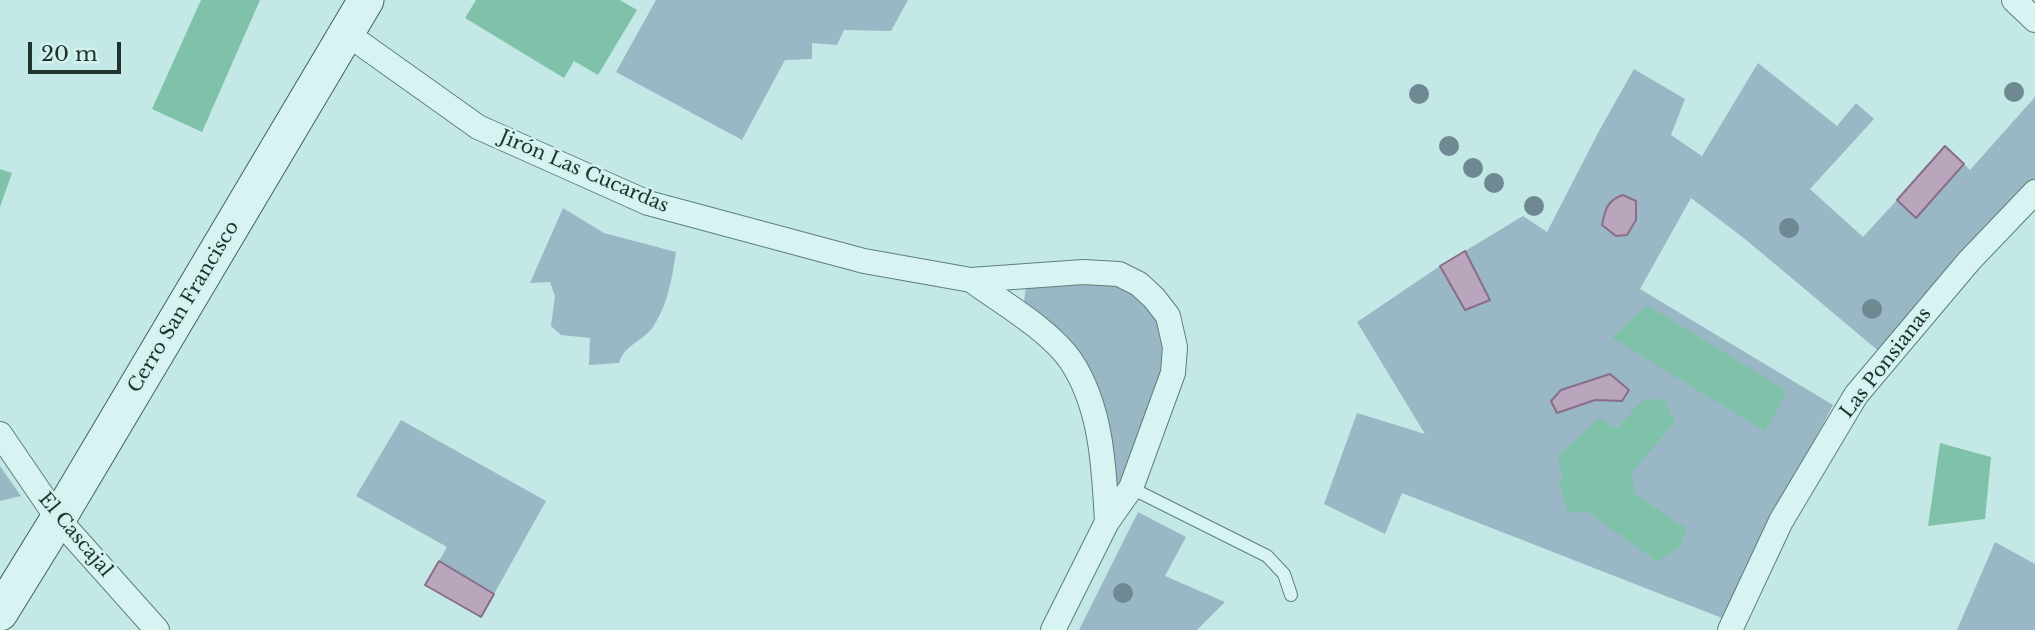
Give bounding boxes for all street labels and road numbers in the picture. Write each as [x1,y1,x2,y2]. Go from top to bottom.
street label: Jirón Las Cucardas [496,126,672,218]
street label: Cerro San Francisco [124,217,244,397]
street label: Las Ponsianas [1836,303,1936,423]
street label: El Cascajal [33,488,117,582]

